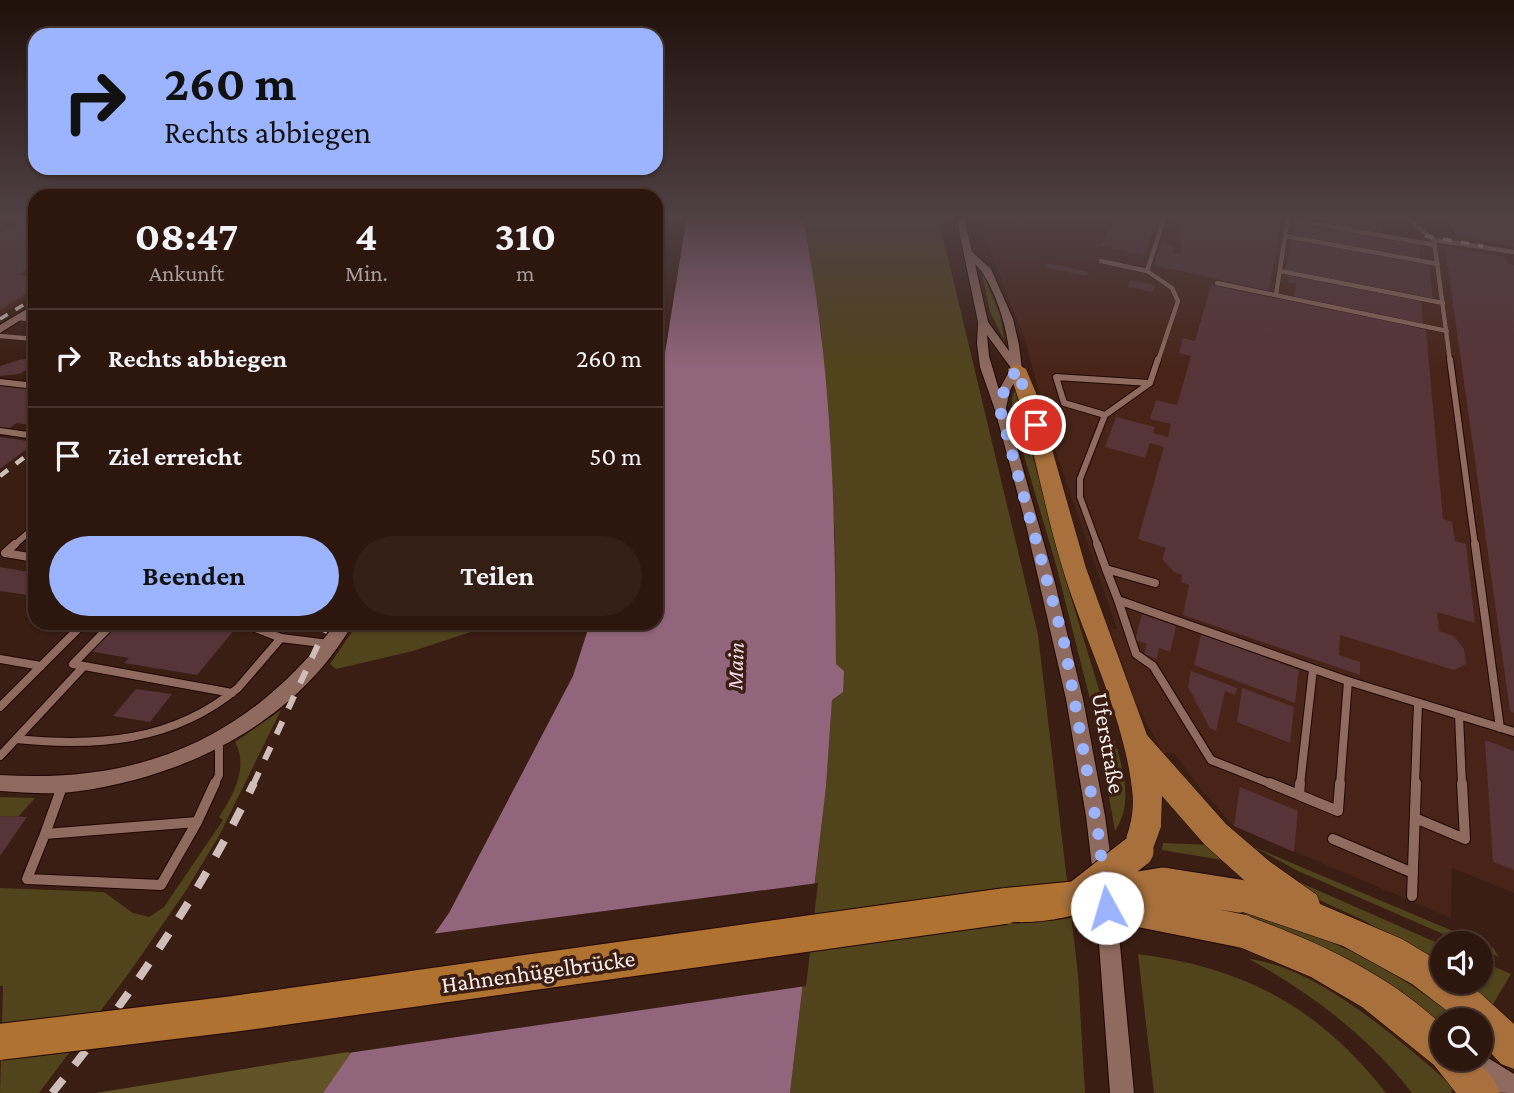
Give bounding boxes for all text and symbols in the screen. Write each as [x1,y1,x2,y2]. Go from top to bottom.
icon: right [49,56,140,147]
text: 260 m [164,56,296,111]
text: Rechts abbiegen [164,114,371,150]
text: 08:47 [135,212,238,259]
text: 4 [355,212,378,259]
text: 310 [495,212,556,259]
text: Ankunft [149,260,224,286]
text: Min. [345,260,388,286]
text: m [516,260,535,286]
icon: right [49,339,87,377]
text: Rechts abbiegen [108,344,287,373]
text: 260 m [576,344,642,373]
pin [1006,395,1066,455]
icon: arrive [1017,406,1055,444]
icon: arrive [49,437,87,475]
text: Ziel erreicht [108,442,242,471]
text: 50 m [589,442,642,471]
button: Beenden [49,536,339,616]
button: Teilen [353,536,642,616]
water label: Main [721,642,749,691]
street label: Uferstraße [1087,690,1131,796]
position arrow [1070,871,1144,945]
map controls [1430,931,1493,1071]
button: sound [1430,931,1493,994]
street label: Hahnenhügelbrücke [439,944,637,998]
button: search [1430,1008,1493,1071]

